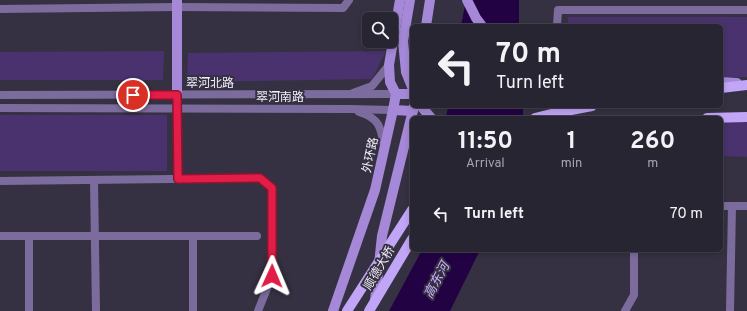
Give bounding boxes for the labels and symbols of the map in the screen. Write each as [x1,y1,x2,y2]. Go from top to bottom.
street label: 翠河北路 [186,76,234,92]
pin [116,78,150,112]
street label: 翠河南路 [256,90,304,106]
street label: 外环路 [359,136,383,174]
street label: 顺德大桥 [361,244,399,293]
position arrow [251,255,293,297]
water label: 高东河 [422,257,455,302]

